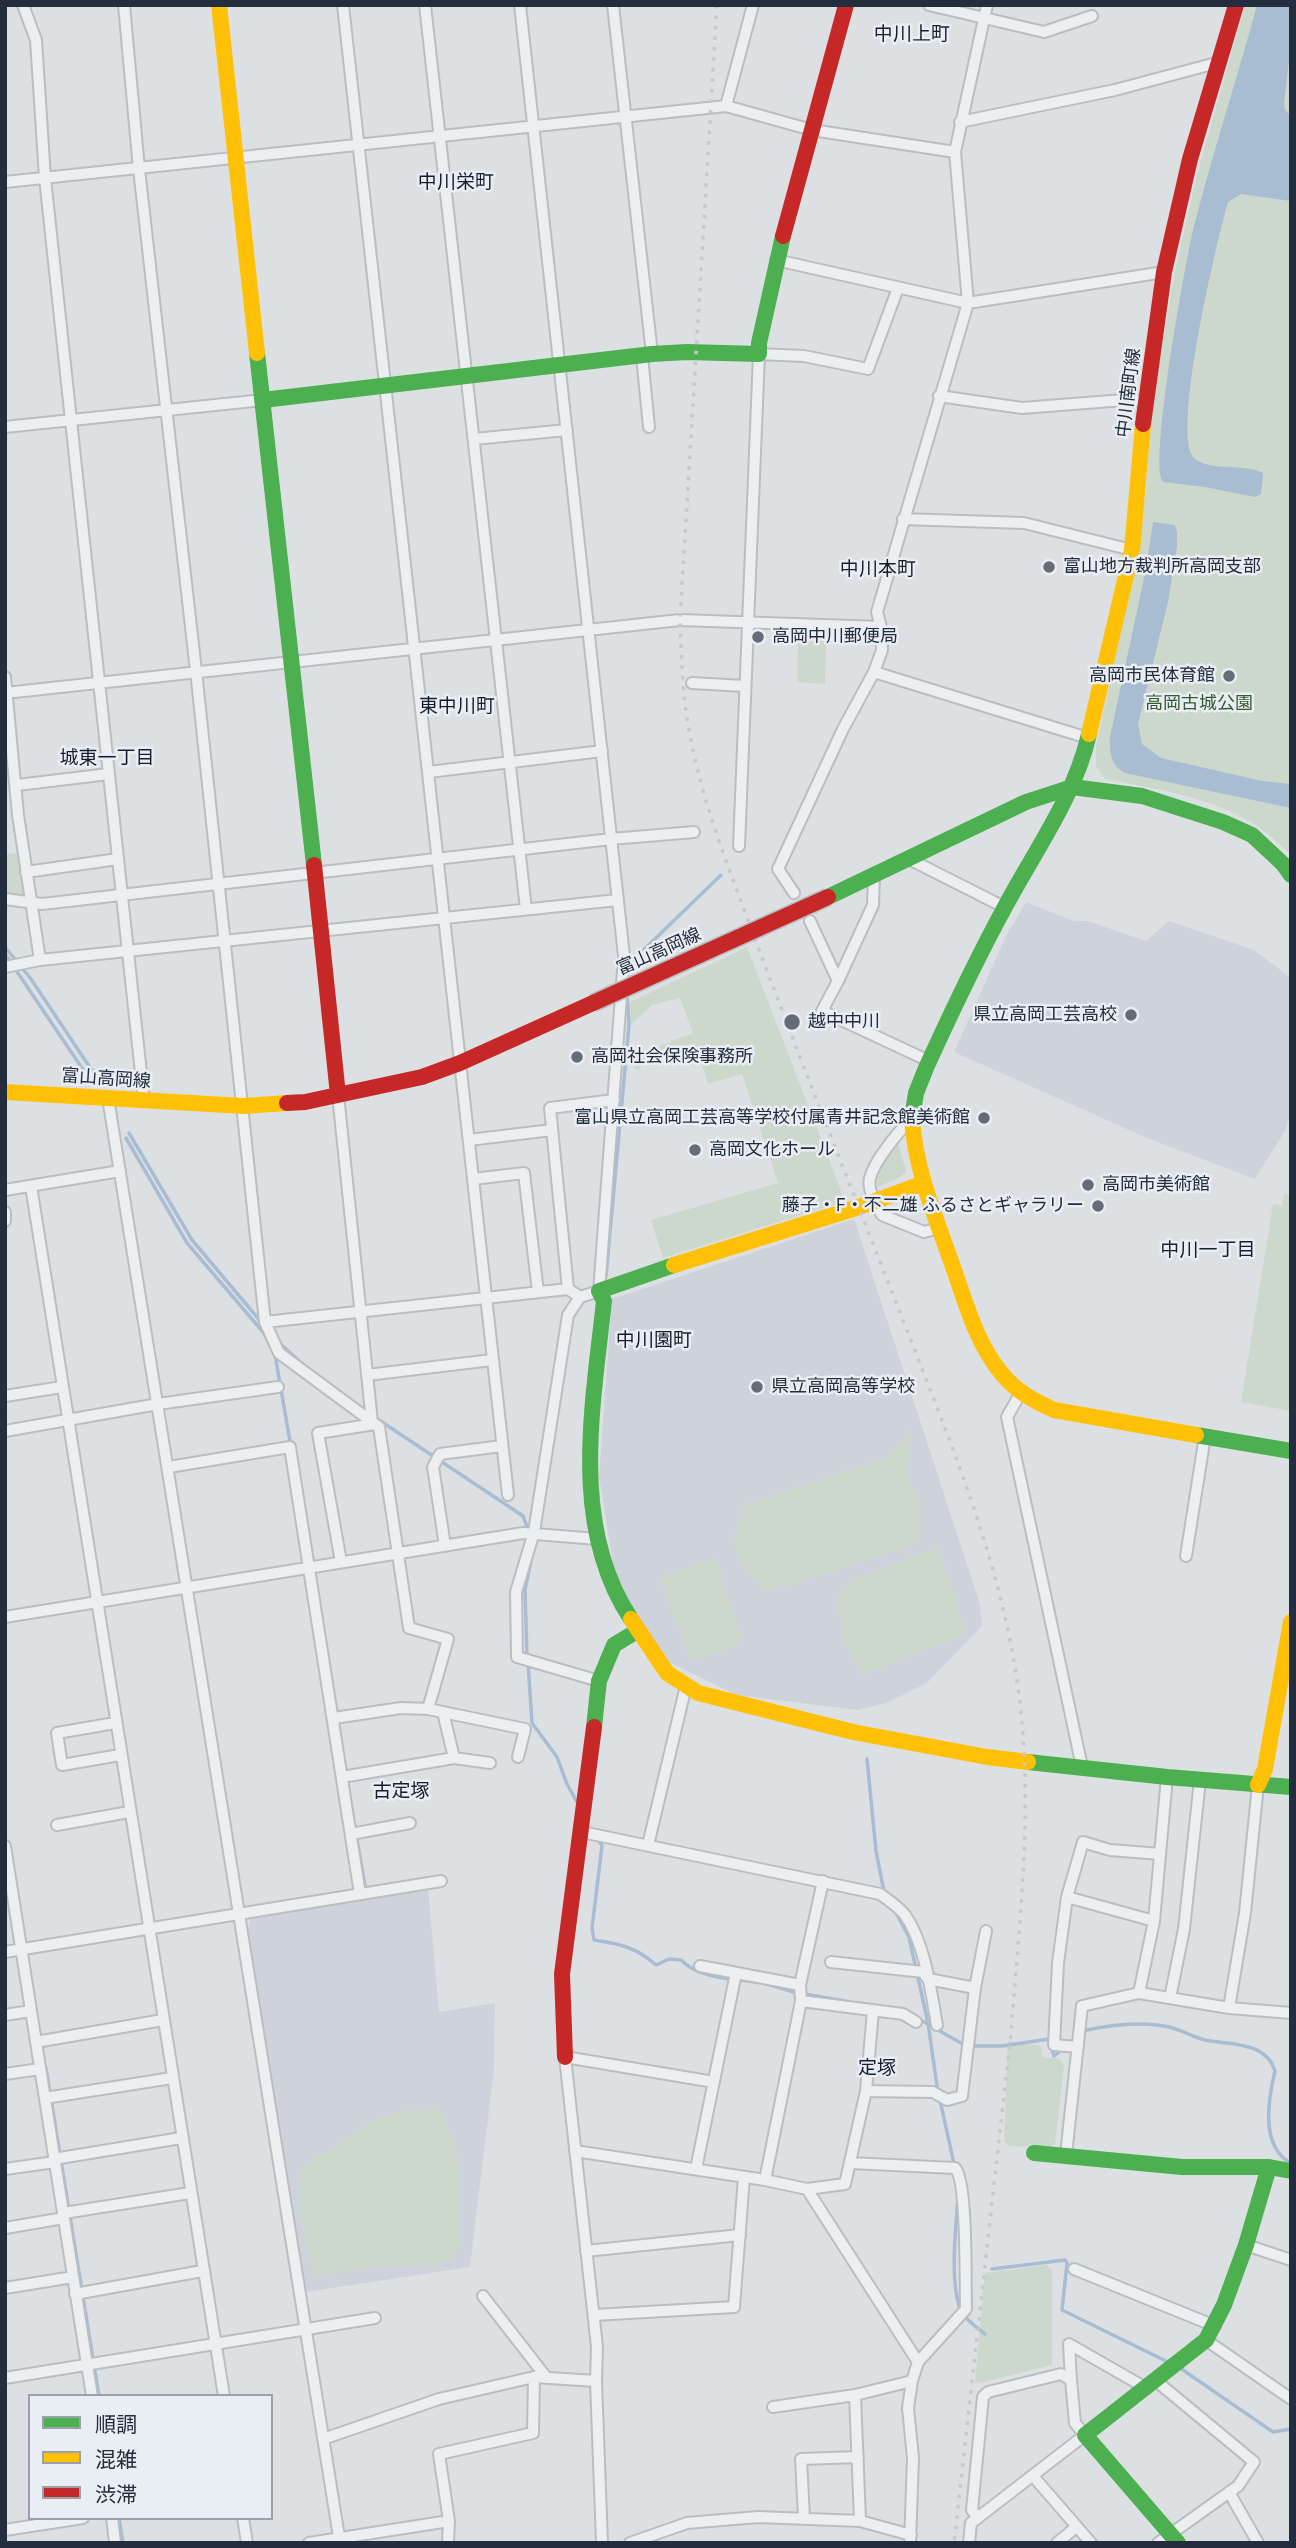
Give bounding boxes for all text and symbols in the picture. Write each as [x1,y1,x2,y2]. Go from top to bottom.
district label: 中川上町 [874,24,950,46]
district label: 中川栄町 [418,172,494,194]
street label: 中川南町線 [1113,347,1145,439]
place label: 富山地方裁判所高岡支部 [1063,556,1261,578]
district label: 中川本町 [840,559,916,581]
marker: 富山地方裁判所高岡支部 [1041,559,1057,575]
place label: 高岡中川郵便局 [772,626,898,648]
marker: 高岡中川郵便局 [750,629,766,645]
place label: 高岡市民体育館 [1089,665,1215,687]
marker: 高岡市民体育館 [1221,668,1237,684]
park label: 高岡古城公園 [1145,693,1253,715]
district label: 東中川町 [419,696,495,718]
district label: 城東一丁目 [60,748,154,770]
street label: 富山高岡線 [613,924,705,980]
place label: 県立高岡工芸高校 [973,1004,1117,1026]
marker: 県立高岡工芸高校 [1123,1007,1139,1023]
place label: 越中中川 [808,1011,880,1033]
marker: 越中中川 [782,1012,802,1032]
place label: 高岡社会保険事務所 [591,1046,753,1068]
marker: 高岡社会保険事務所 [569,1049,585,1065]
street label: 富山高岡線 [60,1065,152,1093]
place label: 富山県立高岡工芸高等学校付属青井記念館美術館 [574,1107,970,1129]
marker: 富山県立高岡工芸高等学校付属青井記念館美術館 [976,1110,992,1126]
place label: 高岡文化ホール [709,1139,835,1161]
marker: 高岡文化ホール [687,1142,703,1158]
place label: 高岡市美術館 [1102,1174,1210,1196]
marker: 高岡市美術館 [1080,1177,1096,1193]
place label: 藤子・F・不二雄 ふるさとギャラリー [782,1195,1084,1217]
marker: 藤子・F・不二雄 ふるさとギャラリー [1090,1198,1106,1214]
district label: 中川一丁目 [1161,1240,1255,1262]
district label: 中川園町 [616,1330,692,1352]
place label: 県立高岡高等学校 [771,1376,915,1398]
marker: 県立高岡高等学校 [749,1379,765,1395]
district label: 古定塚 [373,1781,429,1803]
district label: 定塚 [858,2058,896,2080]
legend [28,2394,273,2520]
text: 順調 [95,2410,137,2438]
text: 混雑 [95,2445,137,2473]
text: 渋滞 [95,2480,137,2508]

